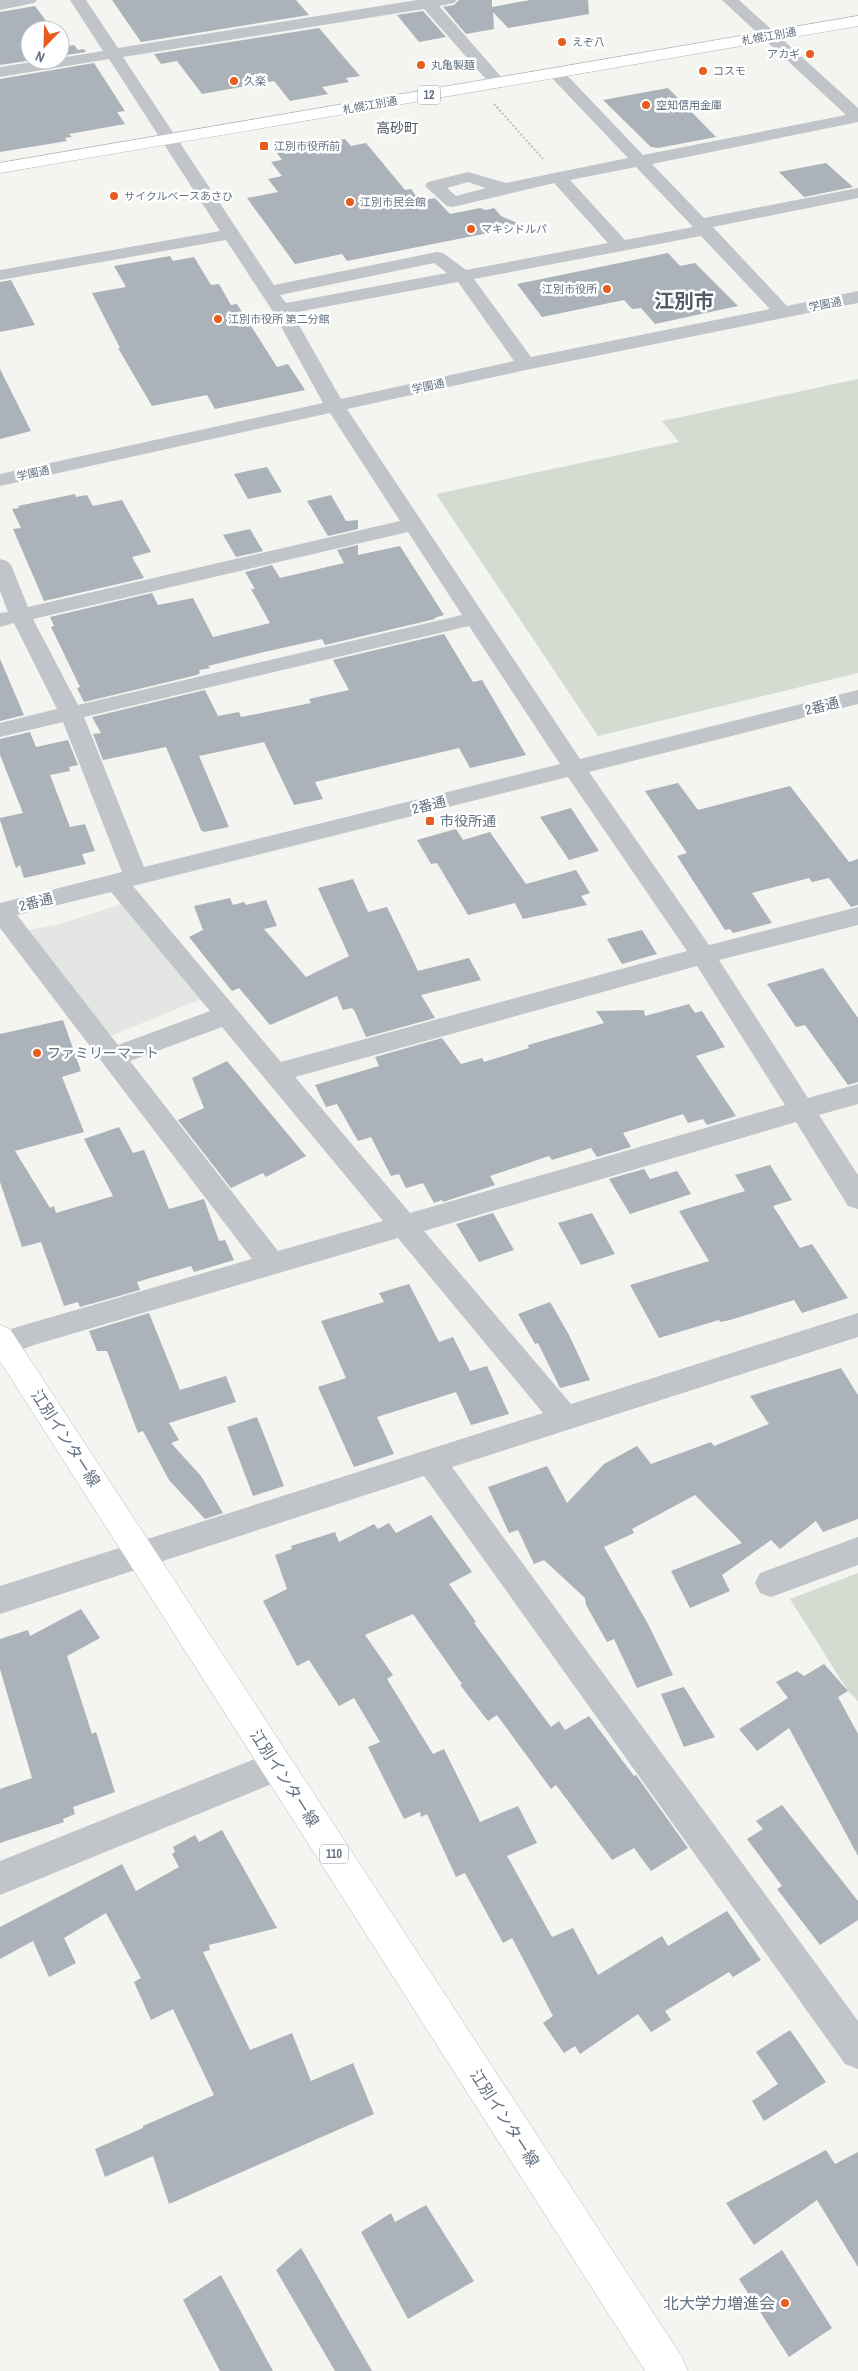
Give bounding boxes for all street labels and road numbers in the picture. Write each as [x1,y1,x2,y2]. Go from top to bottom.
street label: 札幌江別通 [741,24,797,48]
road number: 12 [418,86,440,104]
street label: 札幌江別通 [342,93,398,117]
street label: 学園通 [807,294,843,314]
street label: 学園通 [410,376,446,396]
street label: 学園通 [15,463,51,483]
street label: 2番通 [803,693,841,719]
street label: 2番通 [410,792,448,818]
street label: 2番通 [17,889,55,915]
street label: 江別インター線 [26,1385,106,1491]
street label: 江別インター線 [245,1725,325,1831]
road number: 110 [320,1845,348,1864]
street label: 江別インター線 [465,2065,545,2171]

